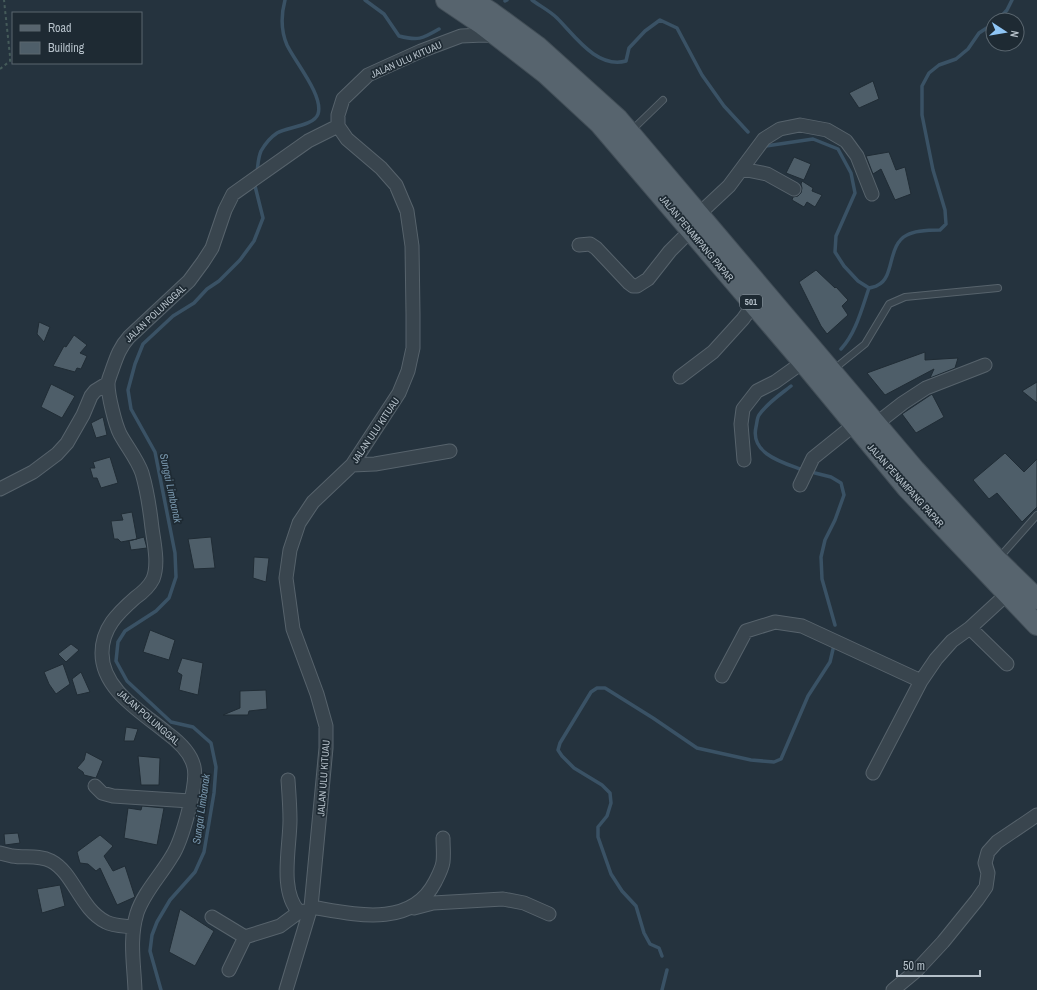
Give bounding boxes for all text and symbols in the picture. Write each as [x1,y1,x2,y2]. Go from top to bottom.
legend [12,12,142,64]
north arrow [985,12,1025,52]
text: Road [48,20,72,36]
text: N [1007,29,1022,39]
street label: JALAN ULU KITUAU [369,38,444,81]
text: Building [48,40,85,56]
street label: JALAN PENAMPANG PAPAR [657,193,737,284]
street label: JALAN POLUNGGAL [122,281,189,345]
road number: 501 [740,295,762,309]
street label: JALAN ULU KITUAU [349,395,402,466]
street label: JALAN PENAMPANG PAPAR [865,441,947,530]
water label: Sungai Limbanak [157,452,185,525]
street label: JALAN POLUNGGAL [115,687,183,748]
street label: JALAN ULU KITUAU [314,739,333,817]
water label: Sungai Limbanak [189,773,213,845]
scale bar [897,952,980,978]
text: 50 m [903,958,925,974]

